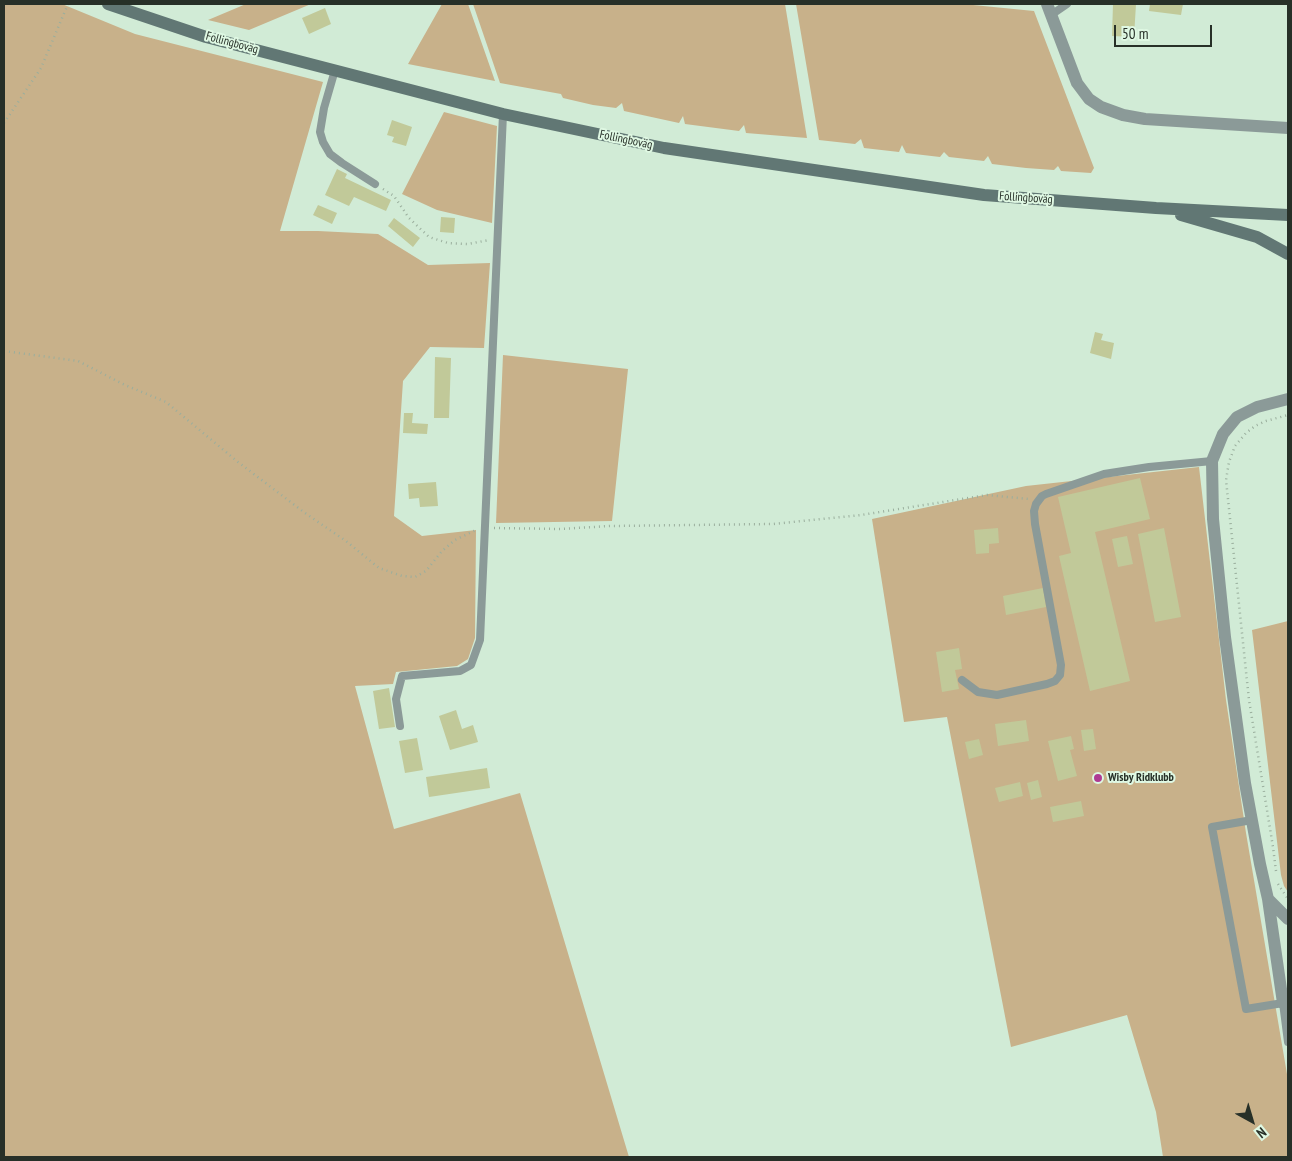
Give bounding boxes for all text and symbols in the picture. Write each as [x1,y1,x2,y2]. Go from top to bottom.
scale bar [1117,15,1214,47]
text: 50 m [1122,24,1148,43]
street label: Follingboväg [204,29,260,57]
street label: Follingboväg [598,127,654,153]
street label: Follingboväg [999,189,1053,207]
place label: Wisby Ridklubb [1108,771,1174,785]
marker: Wisby Ridklubb [1092,772,1104,784]
north arrow [1227,1096,1277,1146]
text: N [1253,1123,1270,1142]

